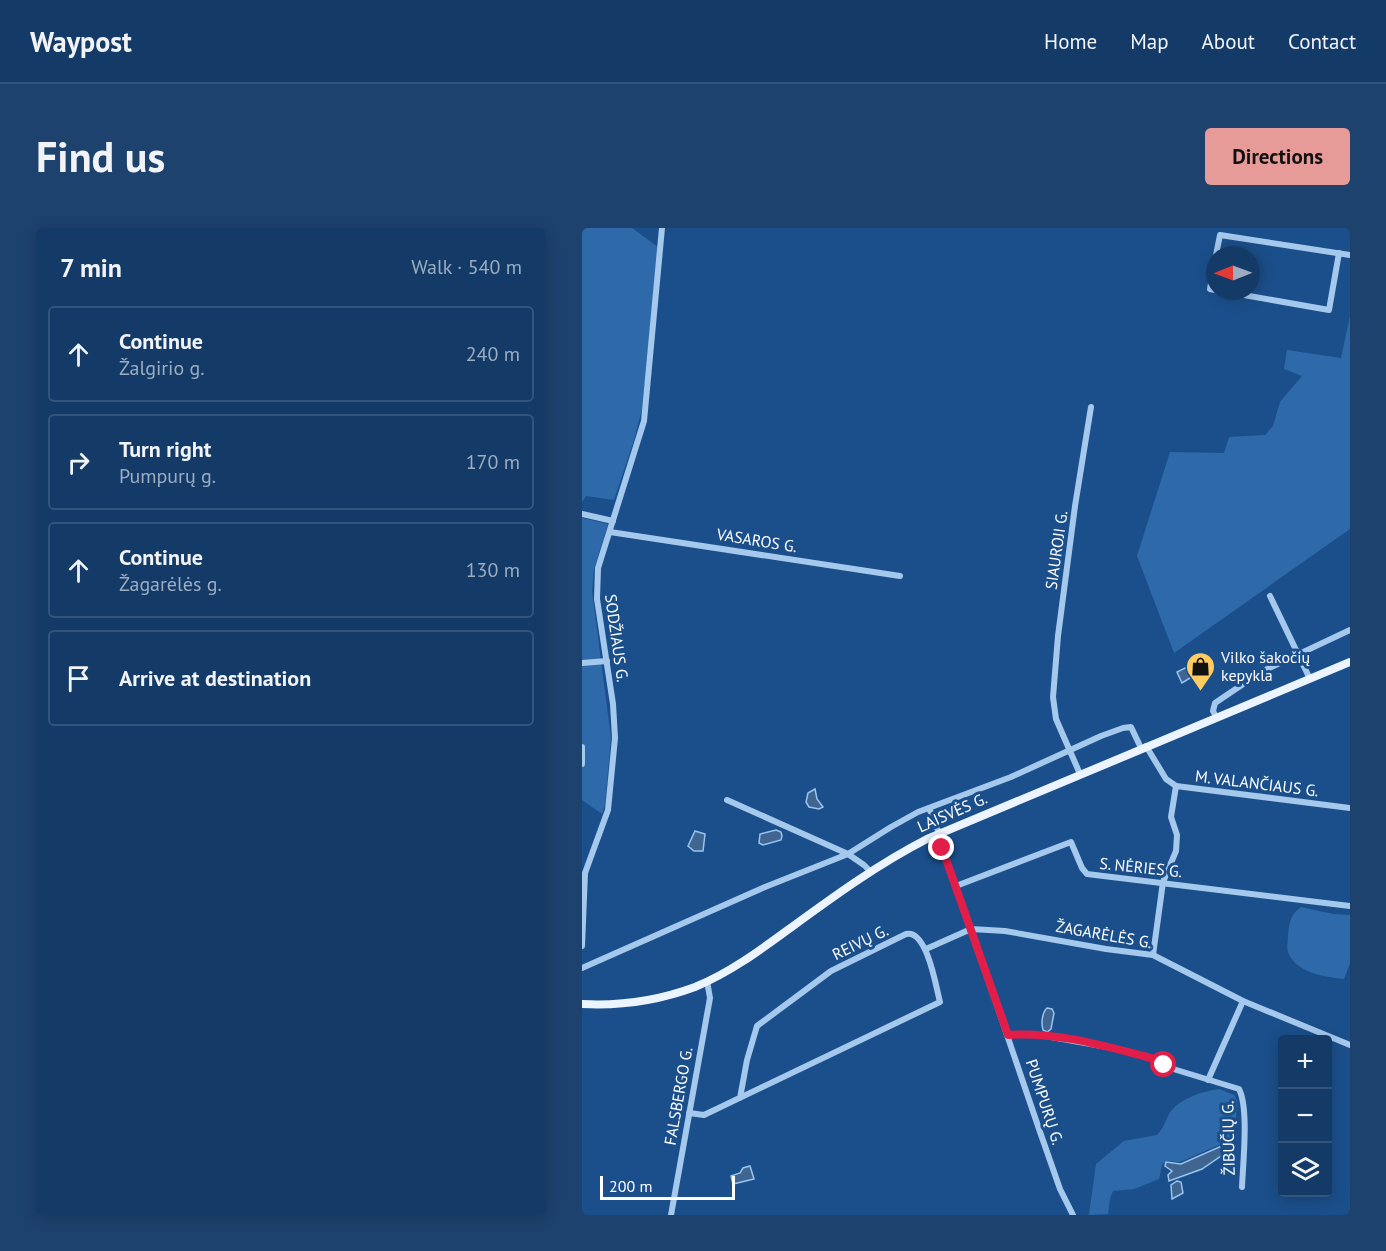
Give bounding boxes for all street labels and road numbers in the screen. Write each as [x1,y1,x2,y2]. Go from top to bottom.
street label: SIAUROJI G. [1041,509,1071,591]
street label: VASAROS G. [714,524,799,556]
street label: SODŽIAUS G. [601,593,633,683]
street label: M. VALANČIAUS G. [1194,765,1320,801]
street label: LAISVĖS G. [914,788,990,836]
street label: S. NĖRIES G. [1099,853,1183,881]
street label: ŽAGARĖLĖS G. [1054,916,1154,952]
street label: REIVŲ G. [829,920,891,964]
street label: FALSBERGO G. [660,1045,696,1147]
street label: PUMPURŲ G. [1022,1057,1068,1147]
street label: ŽIBUČIŲ G. [1217,1100,1239,1176]

